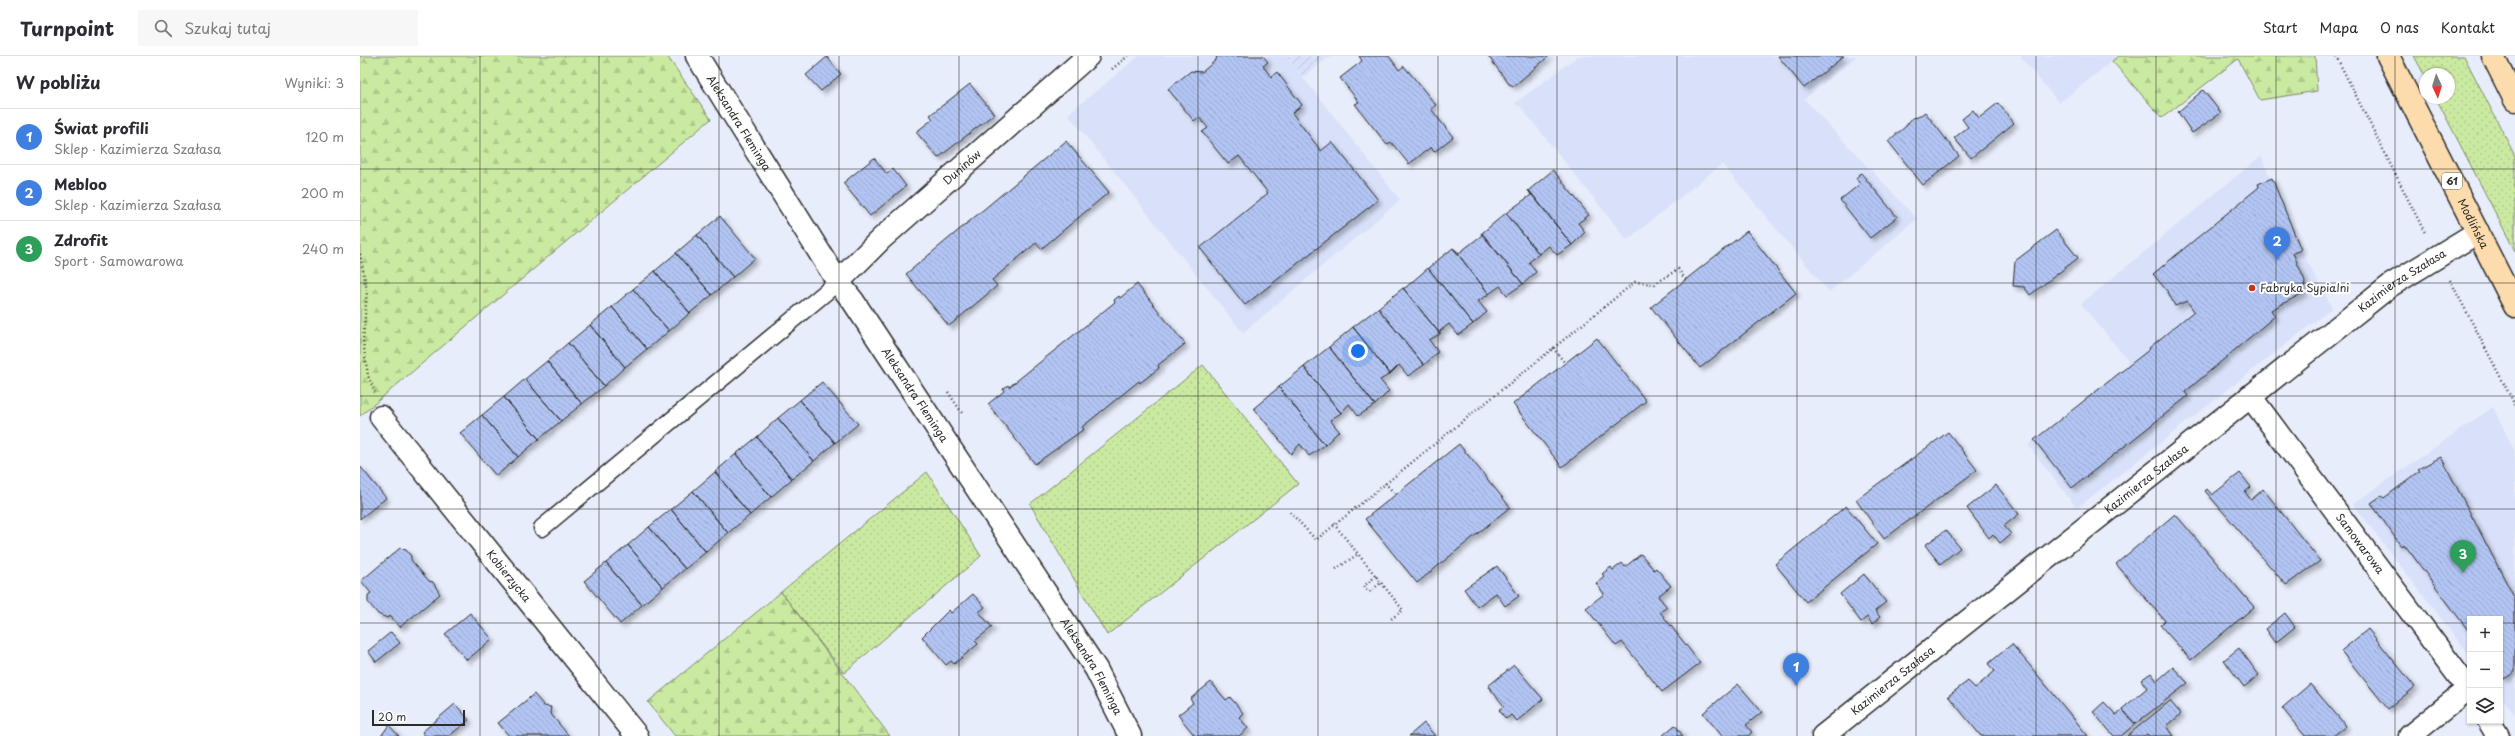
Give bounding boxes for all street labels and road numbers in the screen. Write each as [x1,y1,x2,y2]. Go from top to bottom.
street label: Aleksandra Fleminga [703,71,776,174]
street label: Duninów [939,145,985,189]
road number: 61 [2442,173,2462,189]
street label: Modlińska [2454,195,2494,252]
street label: Kazimierza Szałasa [2354,244,2449,316]
street label: Aleksandra Fleminga [878,344,953,445]
street label: Kazimierza Szałasa [2101,440,2192,517]
street label: Samowarowa [2332,509,2389,577]
street label: Kobierzycka [483,546,536,606]
street label: Aleksandra Fleminga [1056,614,1127,718]
street label: Kazimierza Szałasa [1847,642,1938,719]

